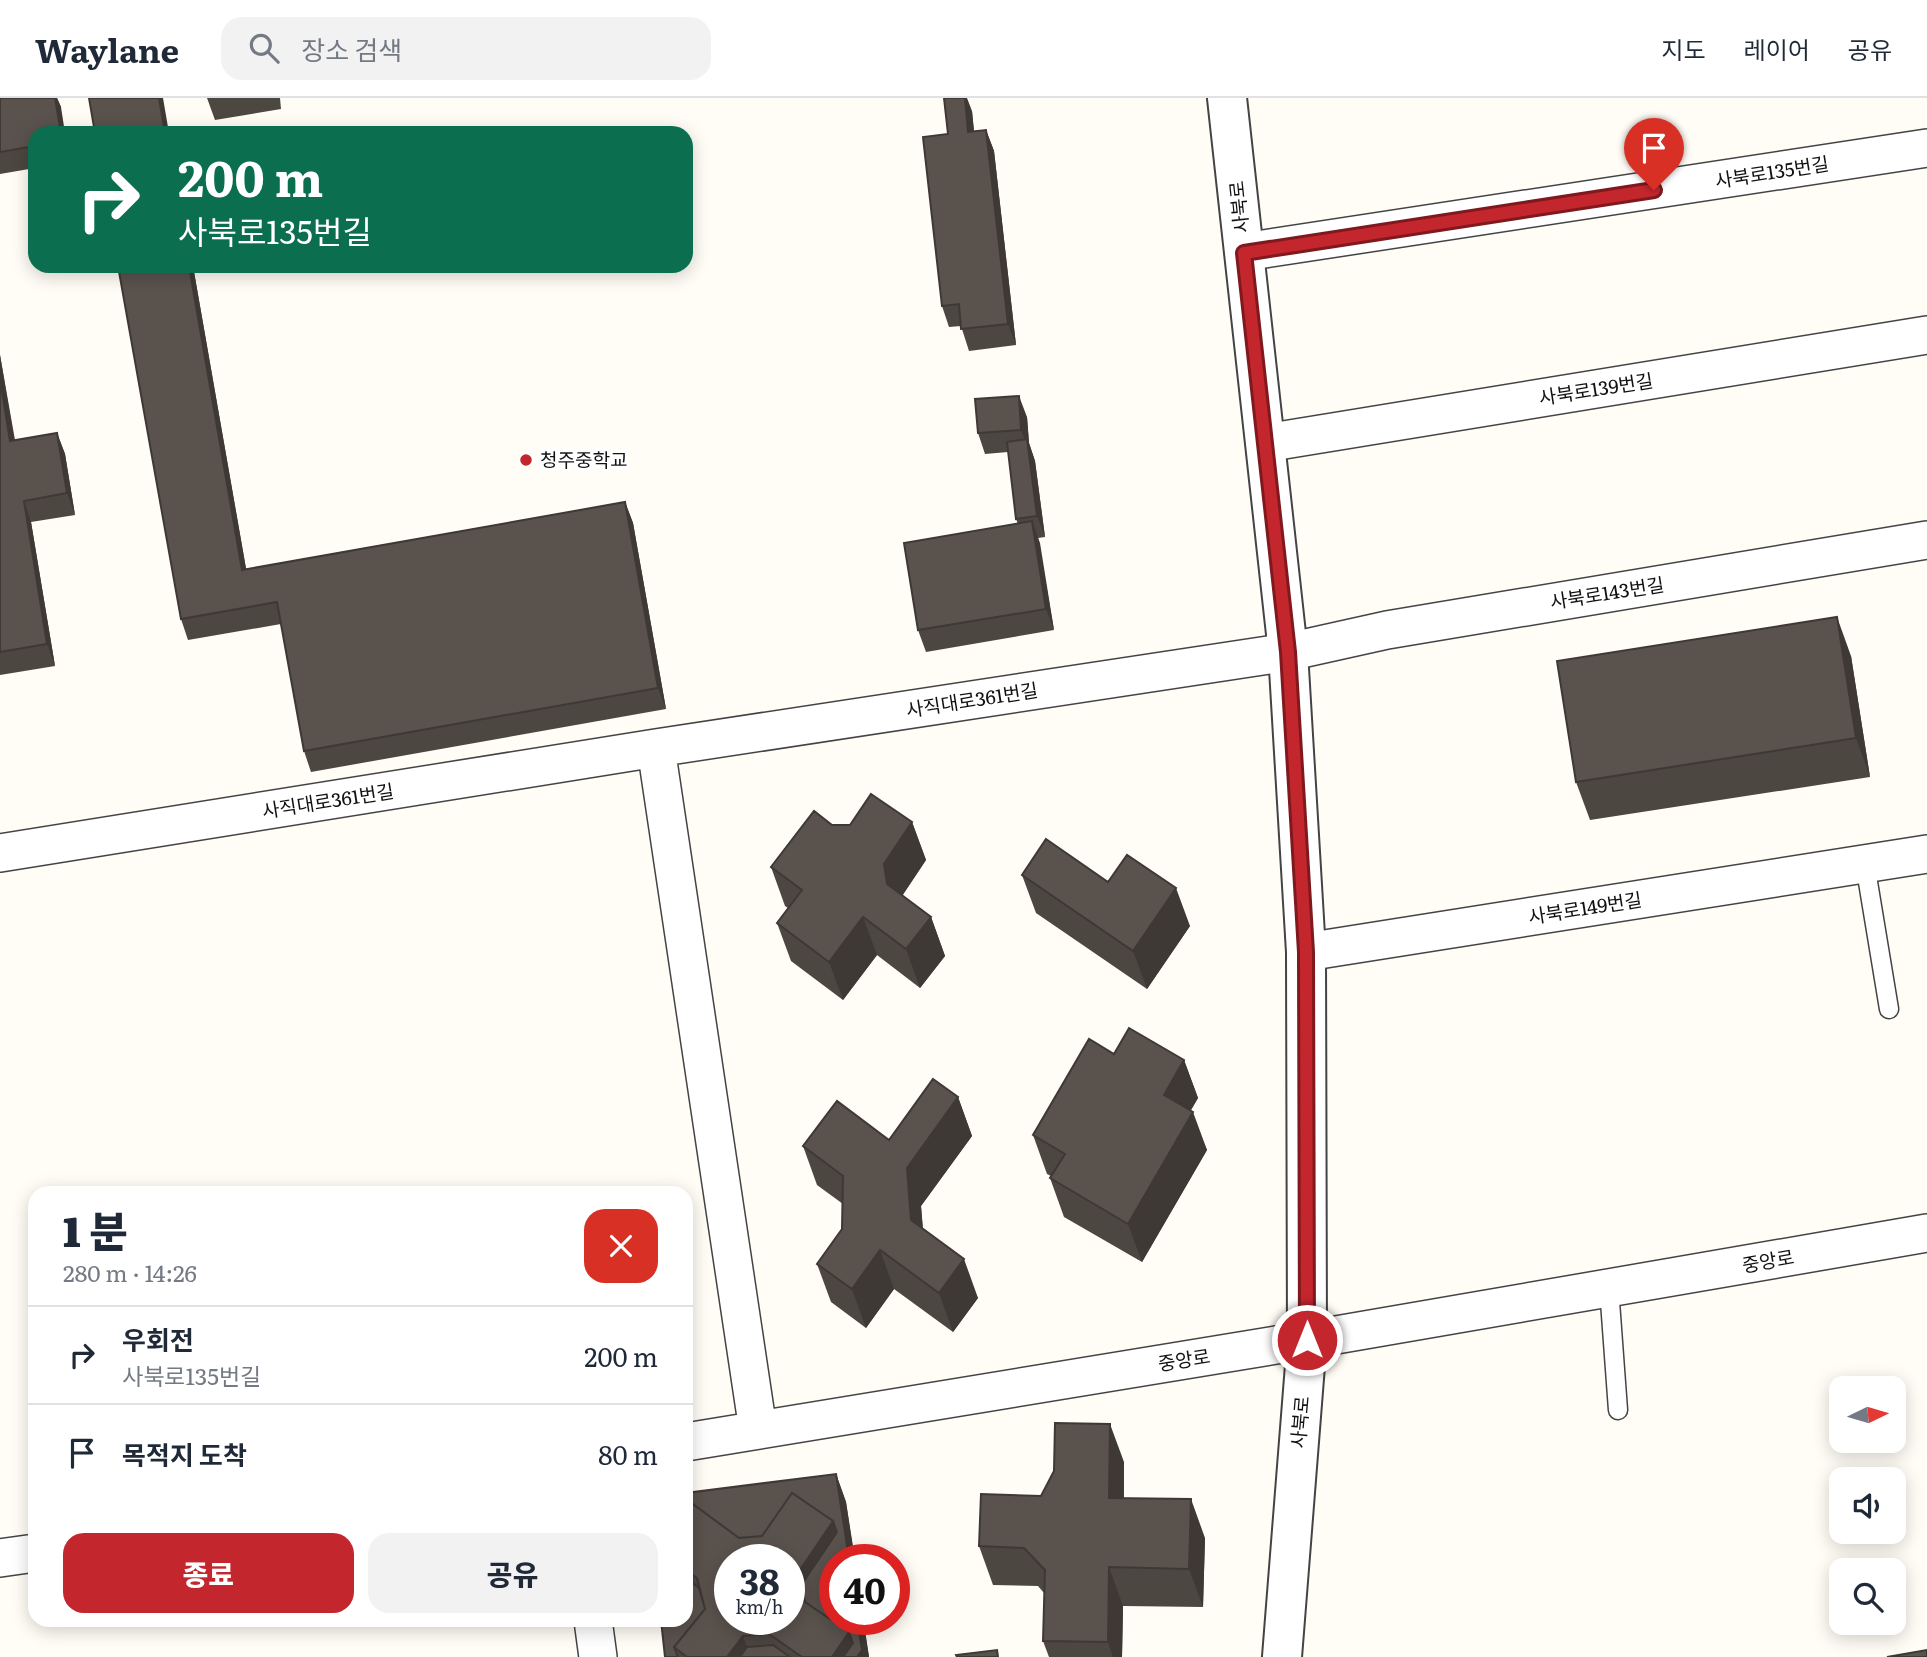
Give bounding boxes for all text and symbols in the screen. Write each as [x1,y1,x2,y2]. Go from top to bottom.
search box [221,17,711,80]
text: Waylane [35,24,179,73]
icon: search [245,29,283,67]
text: 장소 검색 [301,29,402,68]
text: 지도 [1661,31,1706,66]
text: 레이어 [1744,31,1810,66]
text: 공유 [1848,31,1892,66]
pin [1624,118,1684,190]
icon: arrive [1635,129,1673,167]
text: 200 m [178,139,323,212]
street label: 사북로135번길 [1713,148,1831,194]
icon: right [63,154,154,245]
street label: 사북로 [1221,180,1255,235]
text: 사북로135번길 [178,206,372,254]
street label: 사북로139번길 [1537,365,1655,411]
place label: 청주중학교 [540,445,627,473]
marker: 청주중학교 [518,452,534,468]
street label: 사북로143번길 [1548,569,1666,615]
street label: 사직대로361번길 [904,675,1040,723]
street label: 사직대로361번길 [260,776,396,824]
street label: 사북로149번길 [1526,884,1644,930]
text: 1 분 [63,1198,128,1260]
button: close [584,1209,658,1283]
street label: 중앙로 [1740,1242,1796,1278]
text: 280 m · 14:26 [63,1255,197,1289]
position arrow [1270,1303,1344,1377]
text: 우회전 [122,1319,194,1358]
icon: right [63,1336,101,1374]
text: 200 m [584,1336,658,1375]
street label: 중앙로 [1156,1341,1212,1377]
text: 사북로135번길 [122,1358,261,1392]
north arrow [1829,1376,1906,1452]
map controls [1829,1376,1906,1635]
street label: 사북로 [1283,1395,1315,1449]
icon: arrive [63,1434,101,1472]
text: 목적지 도착 [122,1434,247,1473]
text: 80 m [598,1434,658,1473]
button: sound [1829,1467,1906,1544]
button: 종료 [63,1533,354,1613]
button: 공유 [368,1533,658,1613]
speed limit sign: 40 [819,1544,910,1635]
text: 38 [739,1554,780,1606]
button: search [1829,1558,1906,1635]
text: km/h [736,1593,783,1620]

